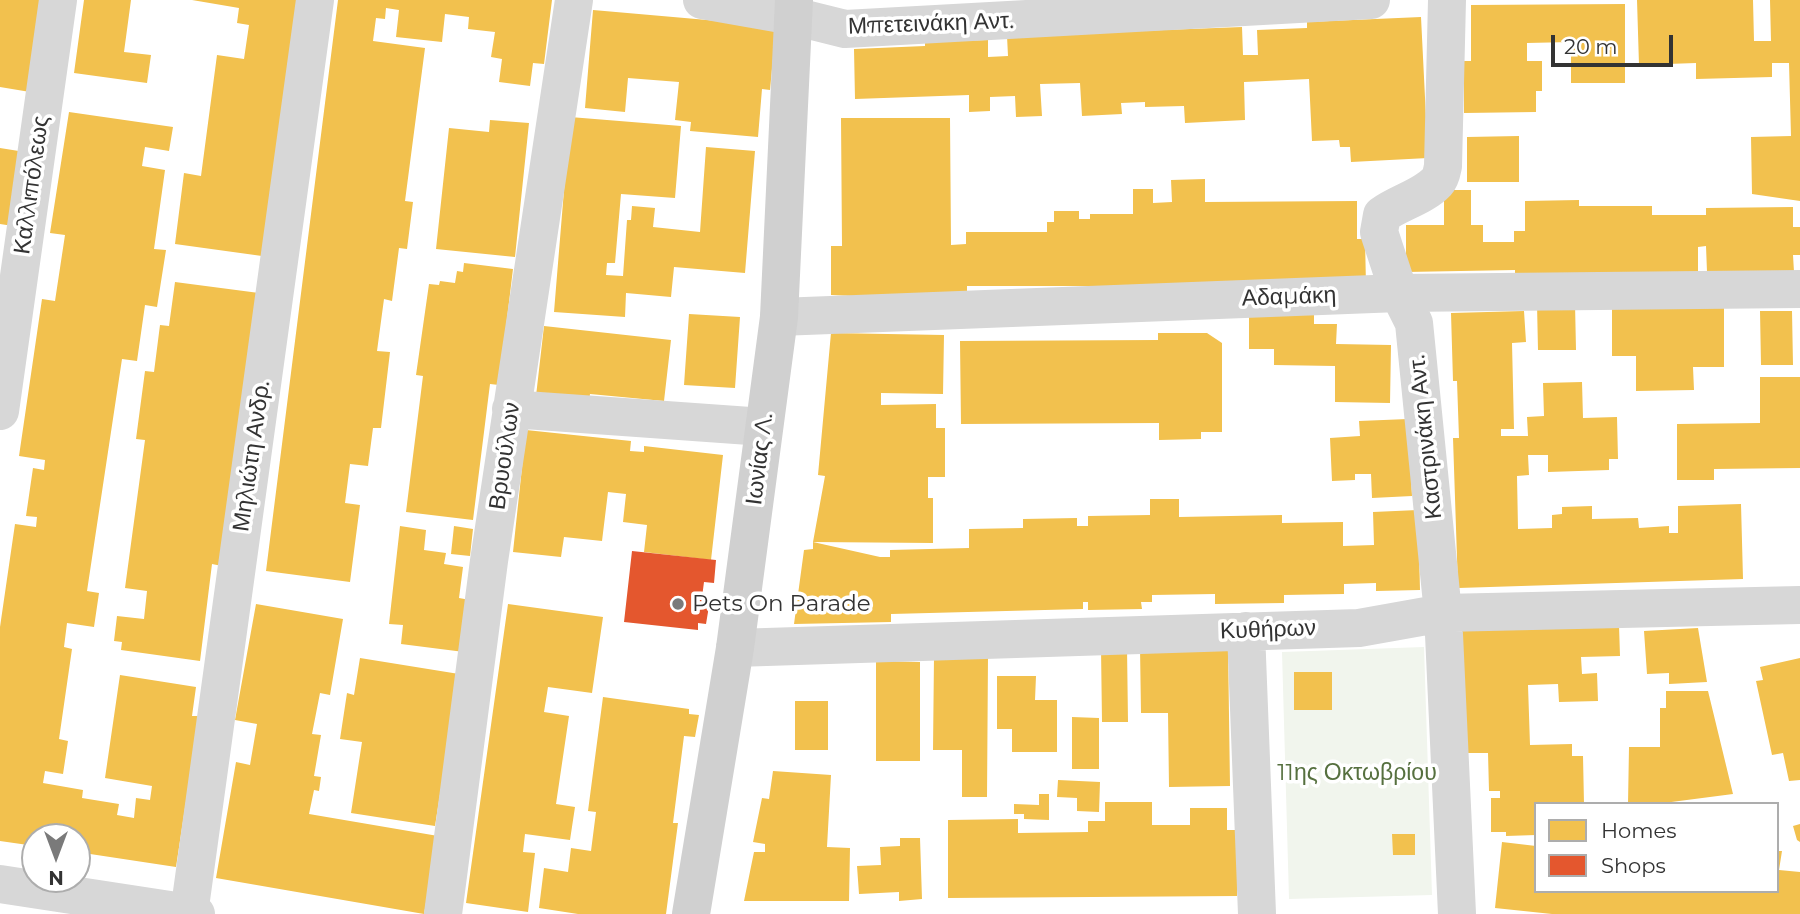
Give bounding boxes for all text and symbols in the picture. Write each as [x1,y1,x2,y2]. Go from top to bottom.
street label: Μπετεινάκη Αντ. [848,7,1014,41]
scale bar [1555,21,1678,65]
text: 20 m [1564,34,1618,59]
street label: Καλλιπόλεως [9,114,55,256]
street label: Αδαμάκη [1241,282,1337,312]
street label: Καστρινάκη Αντ. [1404,353,1448,521]
street label: Μηλιώτη Ανδρ. [228,379,276,533]
street label: Βρυούλων [484,400,526,512]
street label: Ιωνίας Λ. [741,412,779,506]
place label: Pets On Parade [692,590,871,618]
marker: Pets On Parade [670,596,686,612]
street label: Κυθήρων [1220,615,1316,645]
park label: 11ης Οκτωβρίου [1277,759,1437,787]
legend [1534,802,1779,893]
text: Homes [1601,818,1676,843]
north arrow [21,823,91,893]
text: Shops [1601,853,1666,878]
text: N [48,866,64,889]

